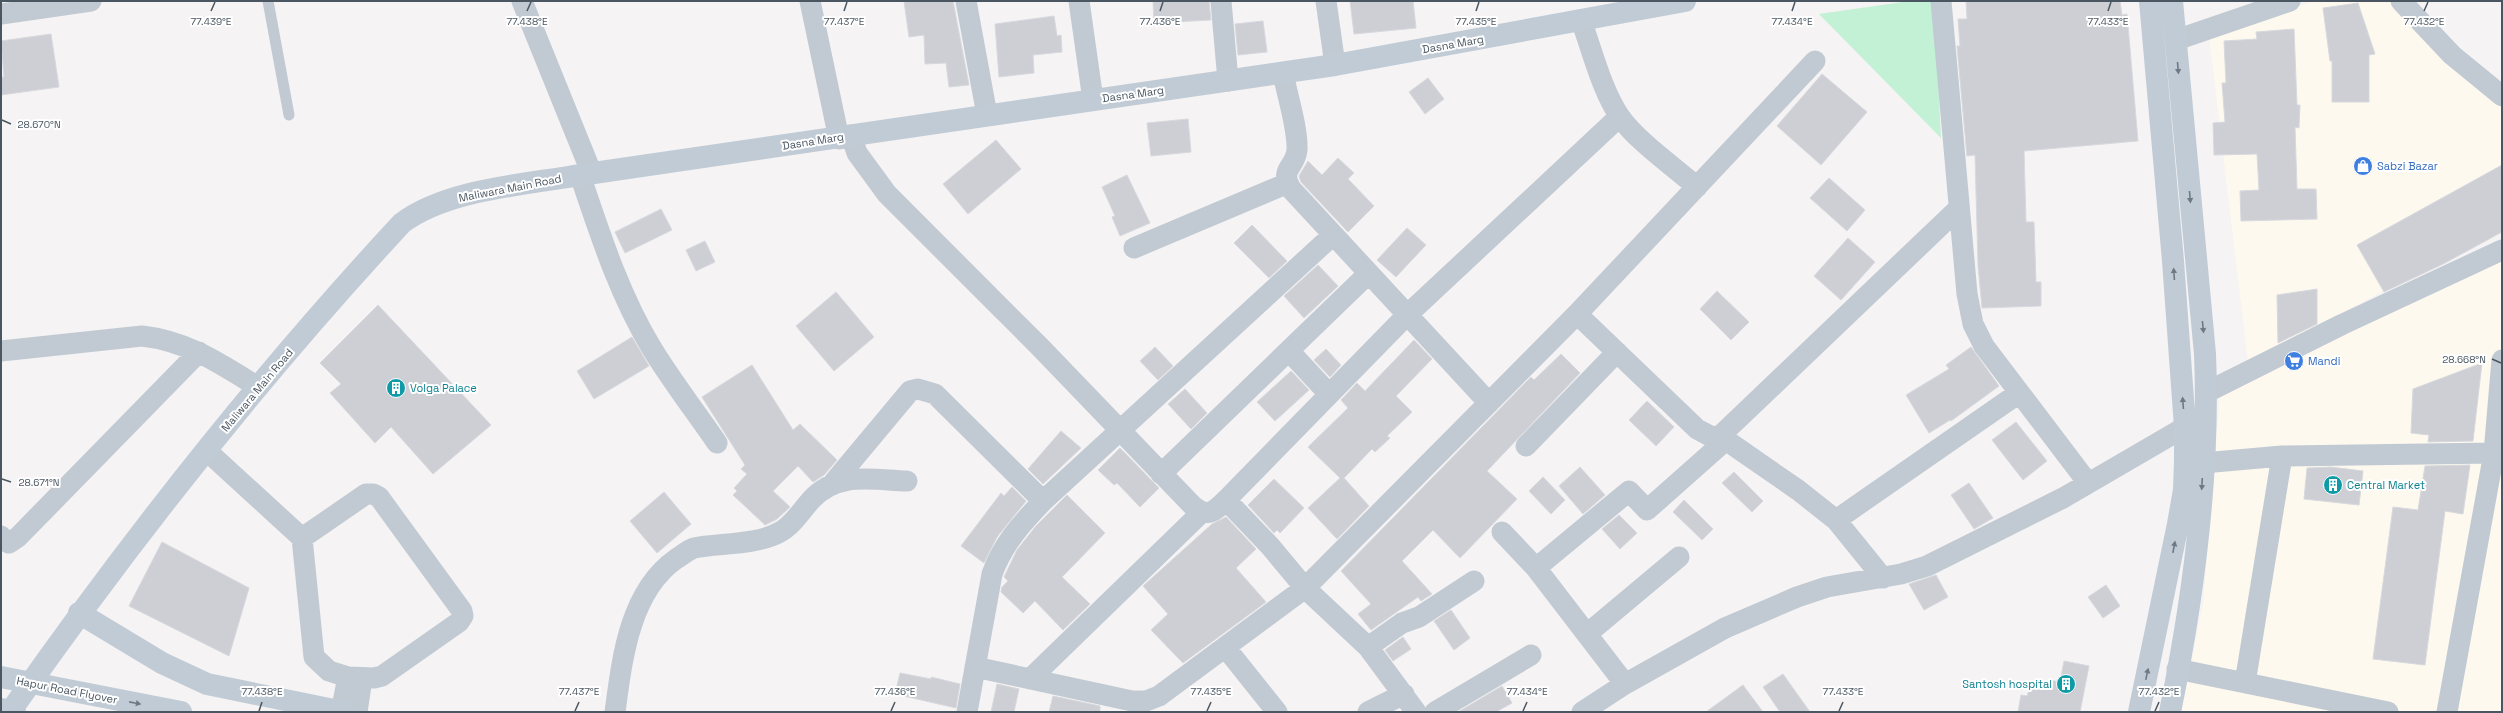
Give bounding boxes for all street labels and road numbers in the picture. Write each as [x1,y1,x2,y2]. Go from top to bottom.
street label: Dasna Marg [1421,32,1485,56]
street label: Dasna Marg [1101,83,1165,105]
street label: Dasna Marg [781,129,845,153]
street label: Maliwara Main Road [457,171,563,205]
street label: Maliwara Main Road [218,345,296,435]
street label: Hapur Road Flyover [15,673,119,707]

